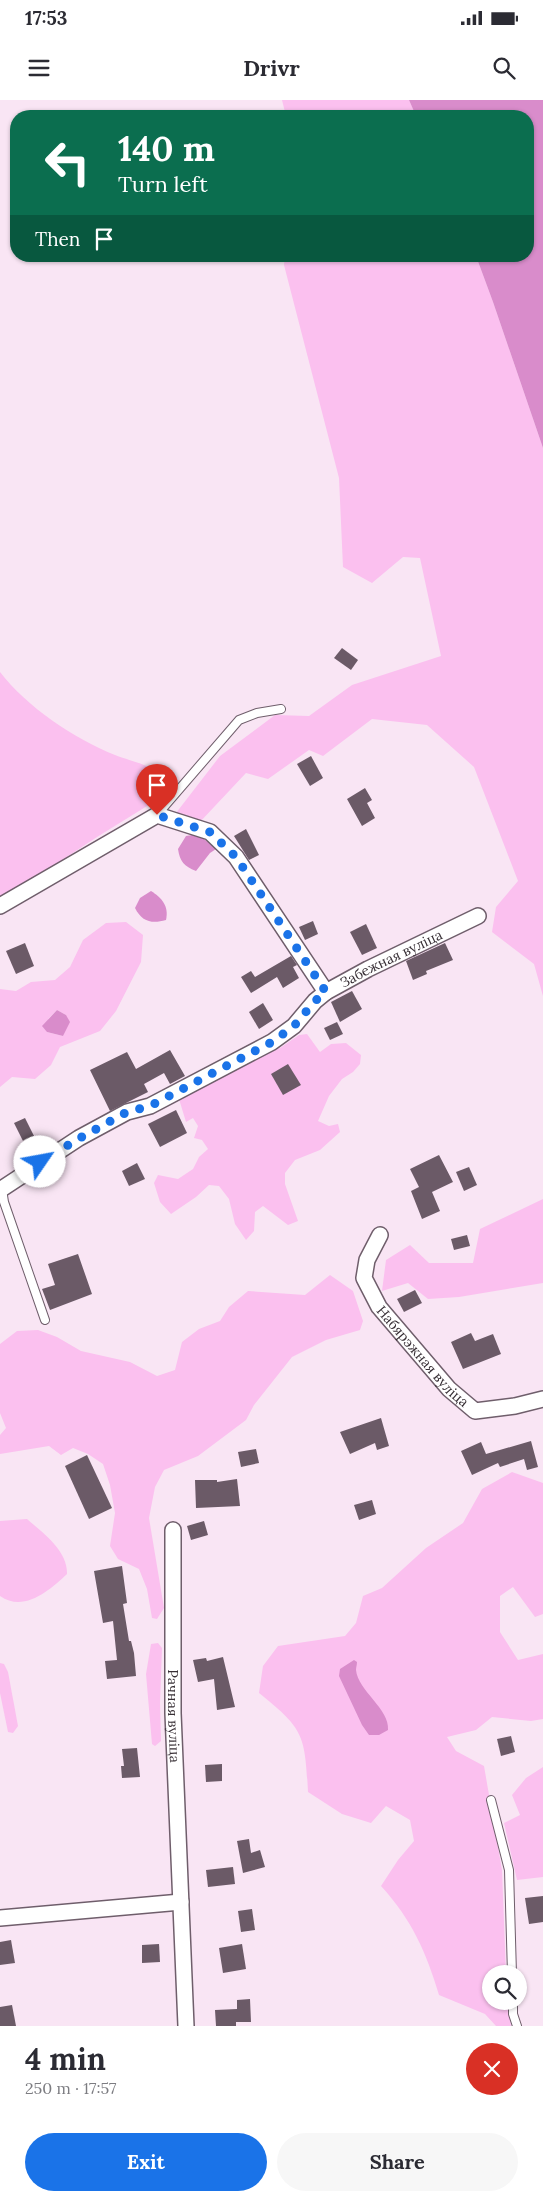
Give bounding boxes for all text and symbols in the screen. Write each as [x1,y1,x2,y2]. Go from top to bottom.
text: 17:53 [25,6,67,30]
icon: menu [25,54,53,82]
text: Drivr [243,54,300,82]
icon: search [490,54,518,82]
text: 140 m [118,126,215,171]
icon: left [35,130,100,195]
text: Turn left [118,170,208,198]
icon: arrive [90,225,118,253]
text: Then [35,227,80,251]
pin [136,764,178,815]
icon: arrive [143,771,171,799]
street label: Забежная вуліца [337,926,445,992]
position arrow [13,1135,65,1187]
street label: Набярэжная вуліца [373,1302,472,1411]
street label: Рачная вуліца [164,1669,184,1763]
map controls [482,1965,527,2010]
button: search [482,1965,527,2010]
text: 4 min [25,2040,106,2078]
button: close [466,2043,518,2095]
text: 250 m · 17:57 [25,2078,116,2098]
button: Exit [25,2133,267,2191]
button: Share [277,2133,518,2191]

